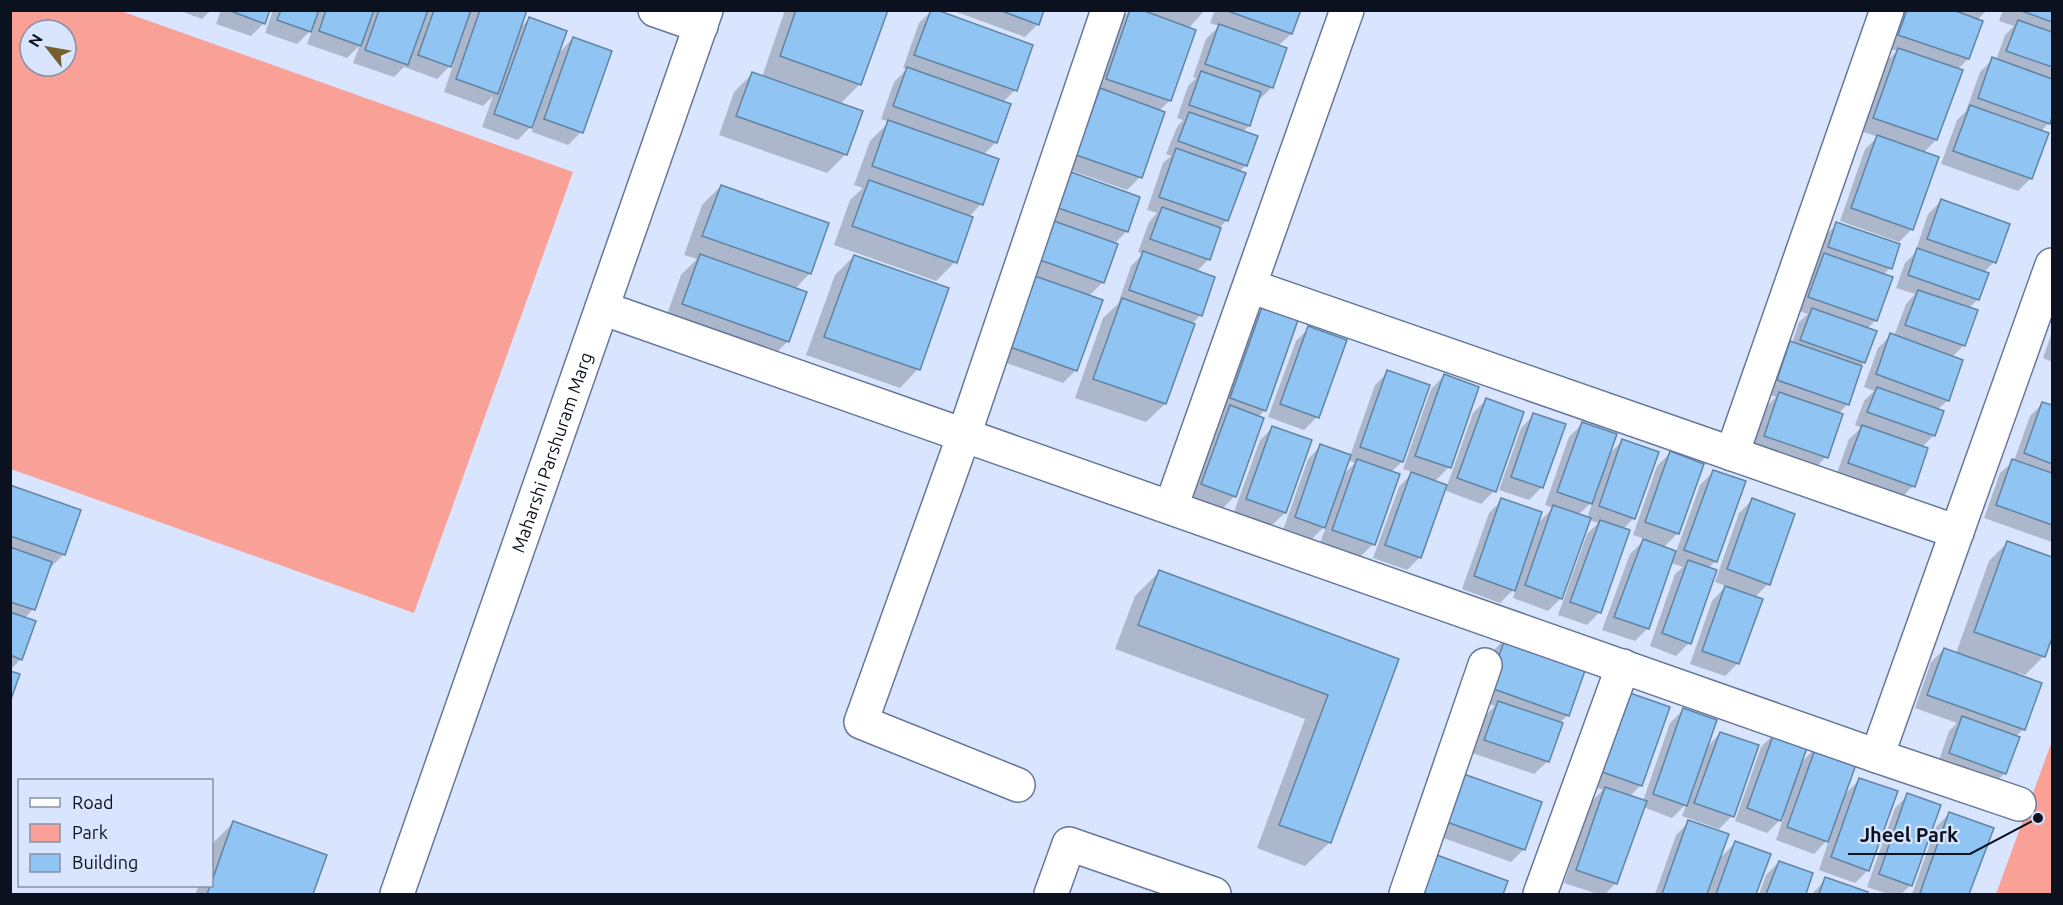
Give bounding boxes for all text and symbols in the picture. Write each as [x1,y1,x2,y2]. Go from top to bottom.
north arrow [18,18,78,78]
text: N [24,31,46,50]
street label: Maharshi Parshuram Marg [507,349,596,555]
legend [18,779,213,887]
text: Road [72,792,114,812]
callout: Jheel Park [1848,816,1970,854]
text: Park [72,822,108,842]
text: Jheel Park [1860,823,1958,846]
text: Building [72,852,138,872]

